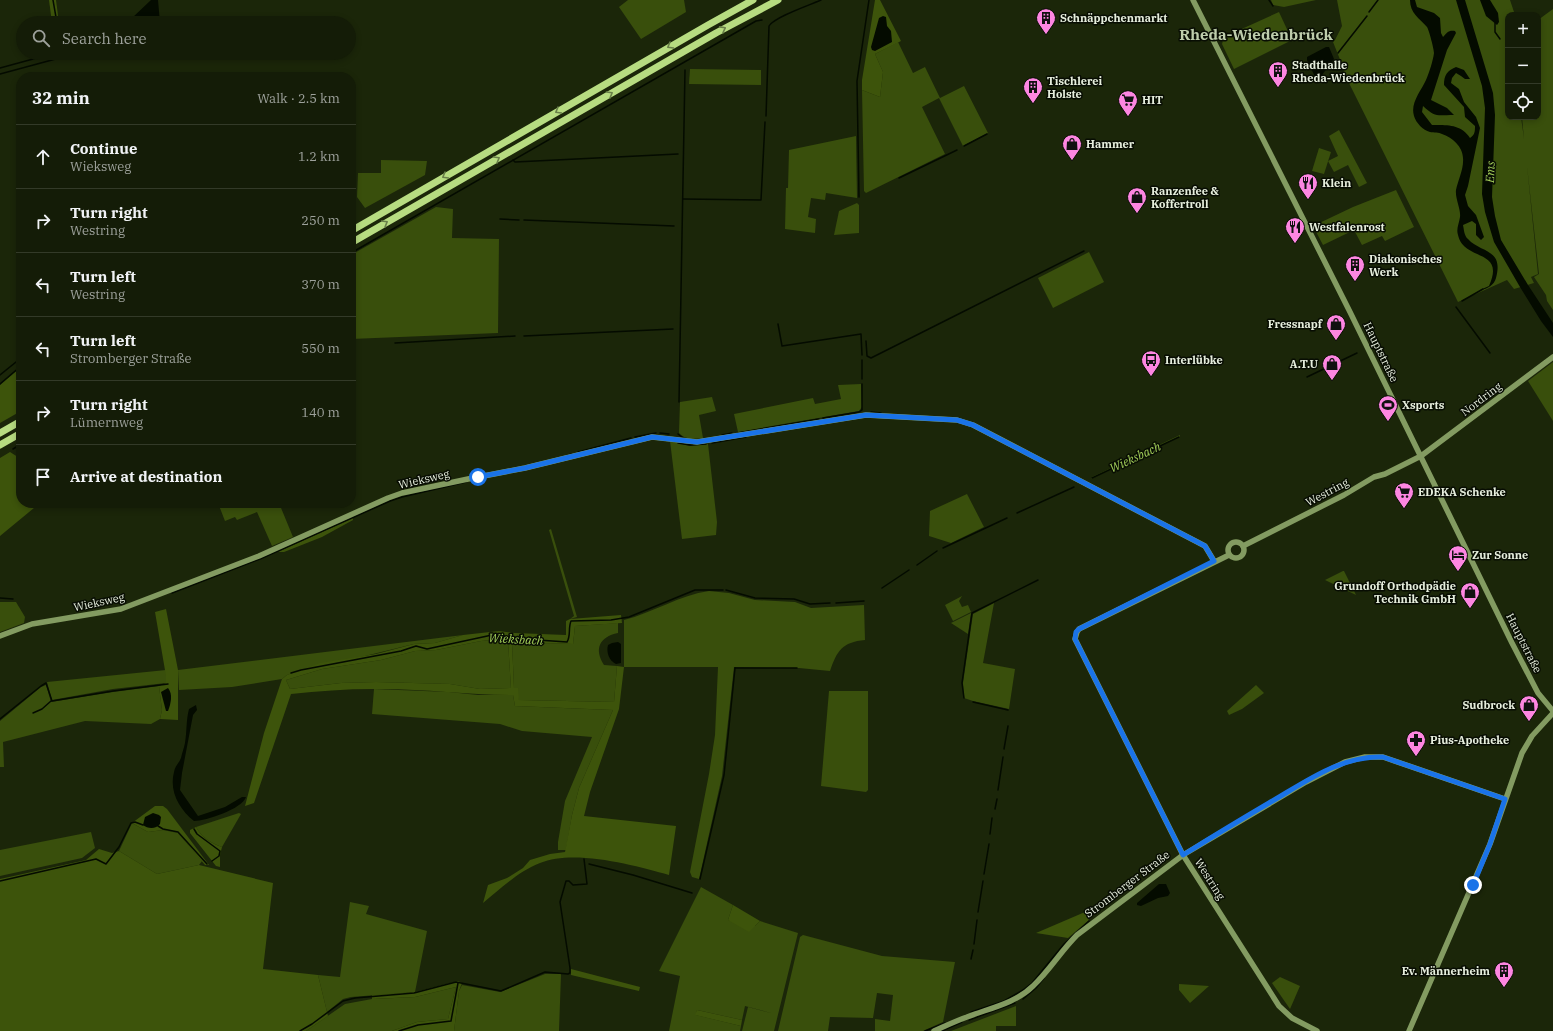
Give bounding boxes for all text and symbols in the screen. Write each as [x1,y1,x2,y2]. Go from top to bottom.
building icon: Schnäppchenmarkt [1035,7,1057,35]
place label: Schnäppchenmarkt [1060,11,1167,25]
map controls [1505,12,1541,120]
button: + [1505,12,1541,48]
search box [16,16,356,60]
district label: Rheda-Wiedenbrück [1179,25,1334,44]
one-way arrow [719,26,726,34]
icon: search [30,27,52,49]
text: Search here [62,29,147,48]
one-way arrow [667,42,674,49]
button: − [1505,48,1541,84]
place label: Stadthalle Rheda-Wiedenbrück [1292,58,1405,85]
building icon: Stadthalle Rheda-Wiedenbrück [1267,60,1289,88]
place label: Tischlerei Holste [1047,74,1103,101]
building icon: Tischlerei Holste [1022,76,1044,104]
button: locate [1505,84,1541,120]
text: 32 min [32,87,90,109]
supermarket icon: HIT [1117,89,1139,117]
text: Walk · 2.5 km [257,90,340,107]
one-way arrow [606,91,613,98]
place label: HIT [1142,93,1163,107]
one-way arrow [555,107,562,114]
shop icon: Hammer [1061,133,1083,161]
place label: Hammer [1086,137,1135,151]
text: Continue [70,139,137,158]
icon: ahead [32,146,54,168]
text: 1.2 km [298,148,340,165]
one-way arrow [493,156,501,163]
text: Wieksweg [70,158,131,175]
water label: Ems [1482,160,1498,184]
one-way arrow [442,172,449,179]
restaurant icon: Klein [1297,172,1319,200]
place label: Klein [1322,176,1351,190]
place label: Ranzenfee & Koffertroll [1151,184,1219,211]
shop icon: Ranzenfee & Koffertroll [1126,186,1148,214]
text: Turn right [70,203,148,222]
icon: right [32,210,54,232]
text: 250 m [301,212,340,229]
restaurant icon: Westfalenrost [1284,216,1306,244]
place label: Westfalenrost [1309,220,1385,234]
one-way arrow [381,221,388,228]
text: Westring [70,222,125,239]
place label: Diakonisches Werk [1369,252,1442,279]
building icon: Diakonisches Werk [1344,254,1366,282]
text: Turn left [70,267,136,286]
icon: left [32,274,54,296]
text: 370 m [301,276,340,293]
text: Westring [70,286,125,303]
shop icon: Fressnapf [1325,313,1347,341]
place label: Fressnapf [1268,317,1323,331]
street label: Hauptstraße [1360,320,1402,384]
text: Turn left [70,331,136,350]
icon: left [32,338,54,360]
text: 550 m [301,340,340,357]
bus stop icon: Interlübke [1140,349,1162,377]
text: Stromberger Straße [70,350,191,367]
place label: Interlübke [1165,353,1223,367]
shop icon: A.T.U [1321,353,1343,381]
place label: A.T.U [1290,357,1319,371]
street label: Nordring [1458,379,1504,419]
sports icon: Xsports [1377,394,1399,422]
text: Turn right [70,395,148,414]
place label: Xsports [1402,398,1445,412]
icon: right [32,402,54,424]
text: 140 m [301,404,340,421]
text: Lümernweg [70,414,143,431]
water label: Wieksbach [1107,438,1163,475]
icon: arrive [32,466,54,488]
street label: Wieksweg [397,466,451,492]
text: Arrive at destination [70,467,222,486]
route start [469,468,487,486]
street label: Westring [1303,475,1351,509]
supermarket icon: EDEKA Schenke [1393,481,1415,509]
place label: EDEKA Schenke [1418,485,1506,499]
hotel icon: Zur Sonne [1447,544,1469,572]
place label: Zur Sonne [1472,548,1528,562]
place label: Grundoff Orthodpädie Technik GmbH [1334,579,1456,606]
shop icon: Grundoff Orthodpädie Technik GmbH [1459,581,1481,609]
street label: Wieksweg [72,590,126,614]
street label: Hauptstraße [1503,611,1545,675]
water label: Wieksbach [488,630,544,648]
shop icon: Sudbrock [1518,694,1540,722]
place label: Sudbrock [1462,698,1515,712]
pharmacy icon: Pius-Apotheke [1405,729,1427,757]
place label: Pius-Apotheke [1430,733,1509,747]
street label: Stromberger Straße [1082,847,1172,921]
street label: Westring [1192,856,1228,902]
route end [1464,876,1482,894]
building icon: Ev. Männerheim [1493,960,1515,988]
place label: Ev. Männerheim [1402,964,1490,978]

